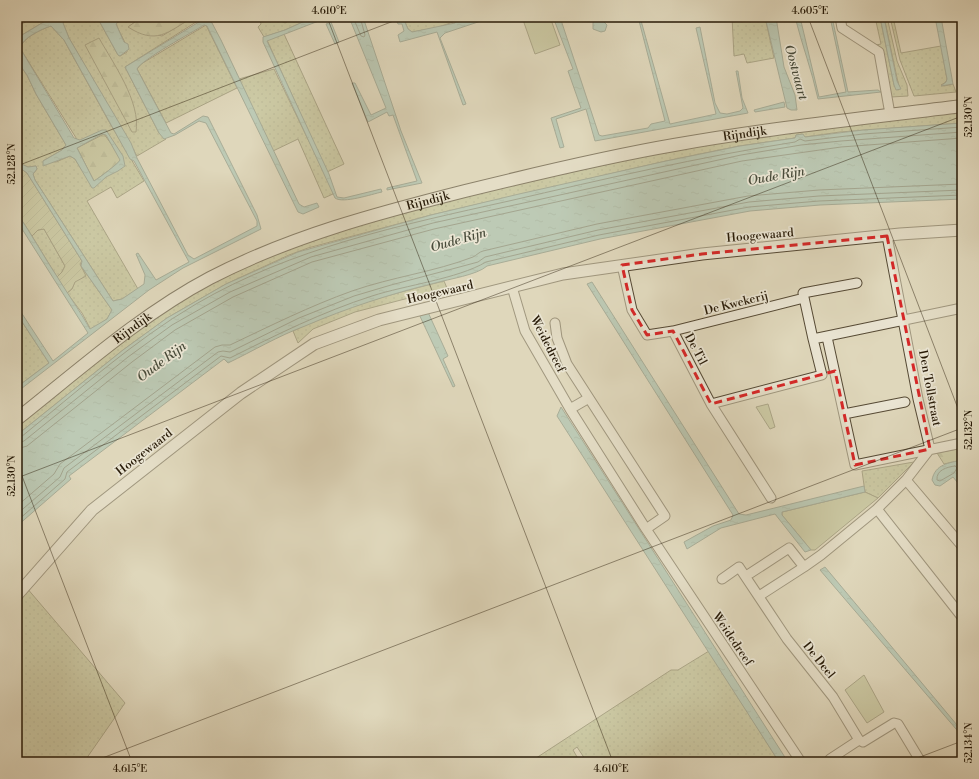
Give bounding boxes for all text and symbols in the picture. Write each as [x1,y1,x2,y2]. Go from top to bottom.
text: 4.610°E [311,5,347,17]
text: 4.605°E [792,5,829,17]
water label: Oostvaart [781,43,811,102]
text: 52.130°N [963,96,975,138]
street label: Rijndijk [722,123,768,145]
text: 52.128°N [6,143,18,185]
water label: Oude Rijn [746,163,807,189]
street label: Rijndijk [405,188,452,214]
water label: Oude Rijn [428,224,489,256]
street label: Hoogewaard [726,225,795,246]
street label: Hoogewaard [405,278,475,307]
street label: De Kwekerij [702,288,770,319]
street label: Rijndijk [110,309,155,347]
street label: Weidedreef [526,313,568,376]
street label: De Til [681,331,710,368]
water label: Oude Rijn [134,338,190,386]
street label: Den Tollstraat [915,349,944,428]
text: 52.132°N [963,409,975,450]
street label: Hoogewaard [113,426,176,479]
text: 52.130°N [6,455,18,497]
street label: Weidedreef [709,609,756,669]
street label: De Deel [799,639,838,682]
text: 52.134°N [963,722,975,763]
text: 4.615°E [113,763,147,775]
text: 4.610°E [593,763,629,775]

